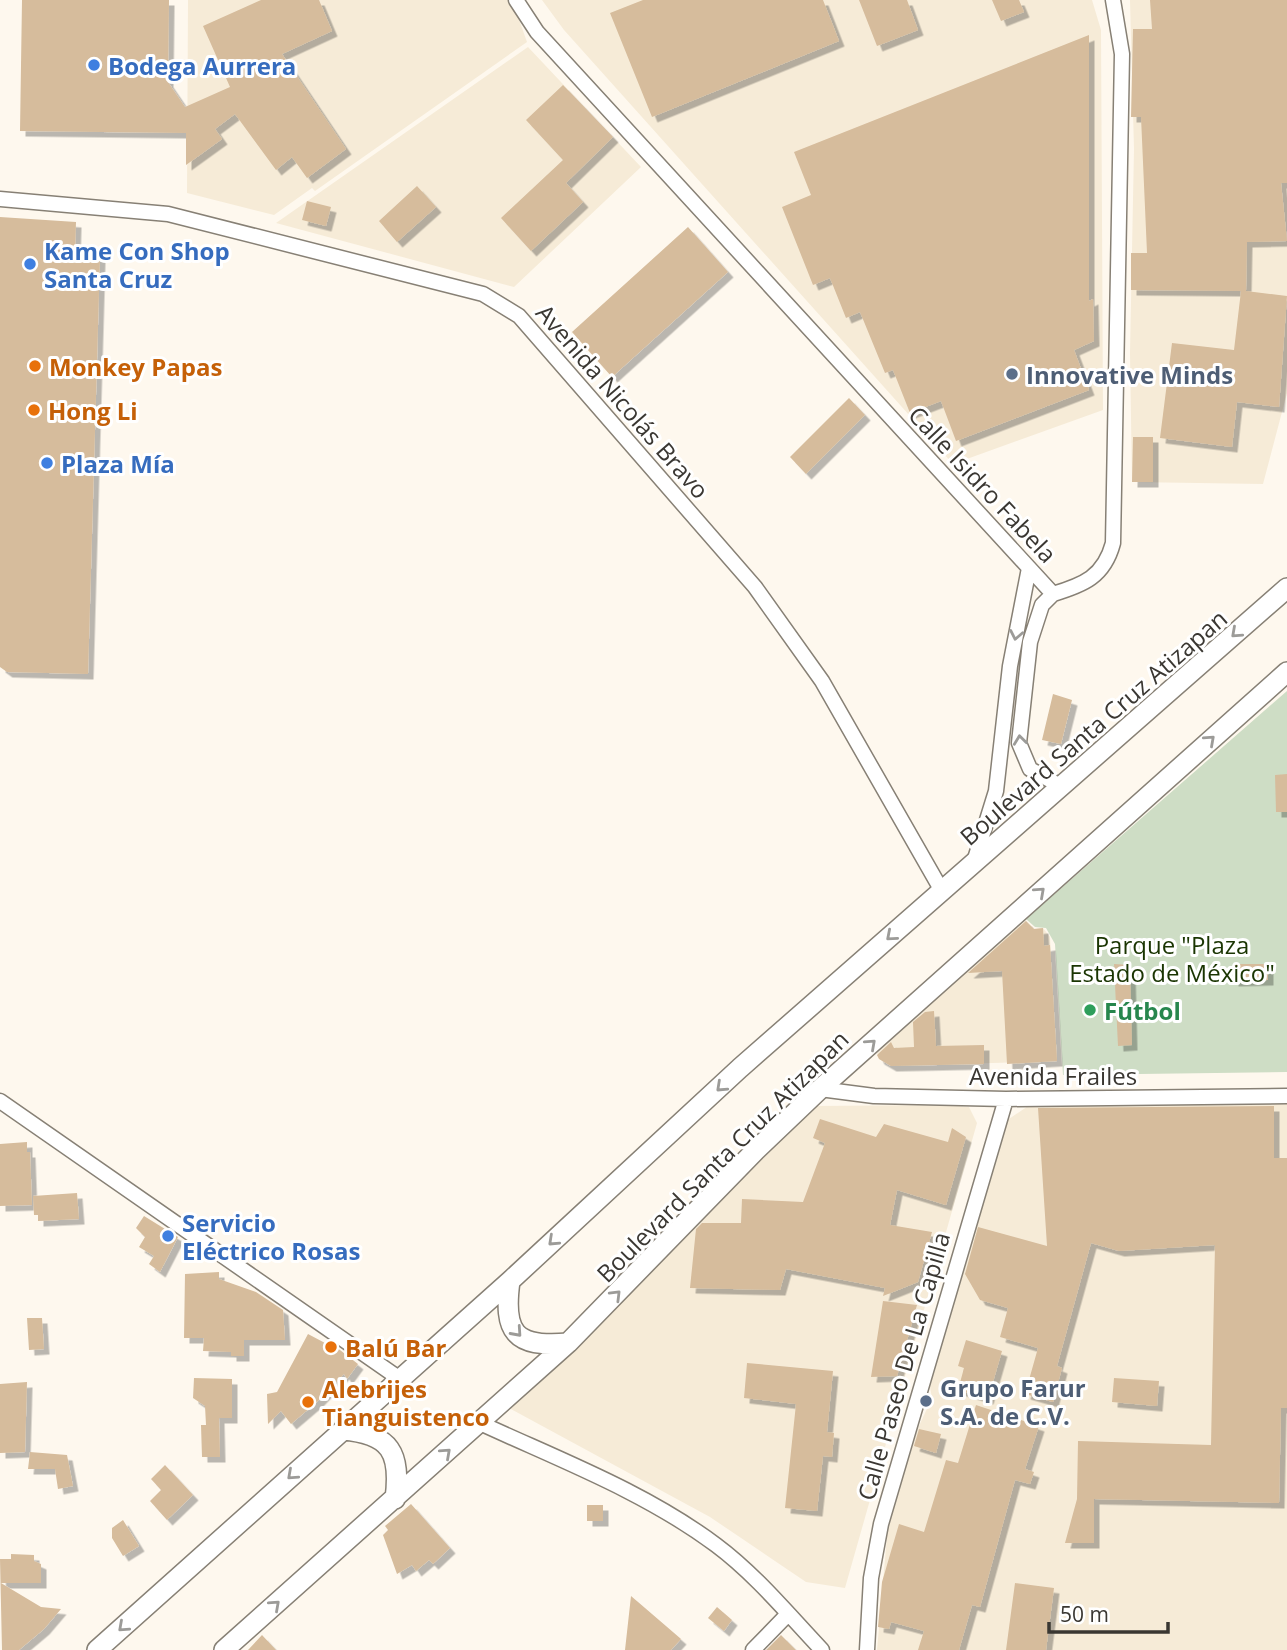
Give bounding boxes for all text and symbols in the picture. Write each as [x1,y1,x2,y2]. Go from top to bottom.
place label: Bodega Aurrera [108,49,296,82]
marker: Bodega Aurrera [86,57,102,73]
place label: Kame Con Shop Santa Cruz [44,234,230,295]
marker: Kame Con Shop Santa Cruz [22,256,38,272]
street label: Avenida Nicolás Bravo [529,297,717,505]
place label: Monkey Papas [49,350,222,383]
marker: Monkey Papas [27,358,43,374]
place label: Innovative Minds [1026,358,1233,391]
marker: Innovative Minds [1004,366,1020,382]
place label: Hong Li [48,394,138,427]
street label: Calle Isidro Fabela [902,399,1064,569]
marker: Hong Li [26,402,42,418]
place label: Plaza Mía [61,447,175,480]
marker: Plaza Mía [39,455,55,471]
street label: Boulevard Santa Cruz Atizapan [952,602,1234,852]
one-way arrow [1231,625,1244,637]
one-way arrow [1009,629,1024,641]
one-way arrow [1013,734,1028,746]
one-way arrow [1202,736,1215,749]
one-way arrow [1032,888,1045,900]
one-way arrow [886,928,899,940]
park label: Parque "Plaza Estado de México" [1069,928,1275,989]
place label: Fútbol [1104,994,1181,1027]
marker: Fútbol [1082,1002,1098,1018]
street label: Boulevard Santa Cruz Atizapan [589,1023,855,1289]
one-way arrow [863,1039,876,1052]
street label: Avenida Frailes [969,1059,1137,1092]
one-way arrow [716,1078,729,1091]
place label: Servicio Eléctrico Rosas [182,1206,360,1267]
marker: Servicio Eléctrico Rosas [160,1228,176,1244]
street label: Calle Paseo De La Capilla [849,1228,957,1504]
one-way arrow [548,1232,561,1245]
one-way arrow [607,1290,620,1303]
one-way arrow [509,1324,521,1337]
place label: Balú Bar [345,1331,447,1364]
marker: Balú Bar [323,1339,339,1355]
place label: Grupo Farur S.A. de C.V. [940,1371,1086,1432]
place label: Alebrijes Tianguistenco [322,1372,490,1433]
marker: Grupo Farur S.A. de C.V. [918,1393,934,1409]
marker: Alebrijes Tianguistenco [300,1394,316,1410]
one-way arrow [438,1449,451,1461]
one-way arrow [287,1467,300,1479]
scale bar [1049,1590,1168,1634]
text: 50 m [1060,1600,1109,1628]
one-way arrow [267,1601,280,1613]
one-way arrow [118,1619,131,1631]

